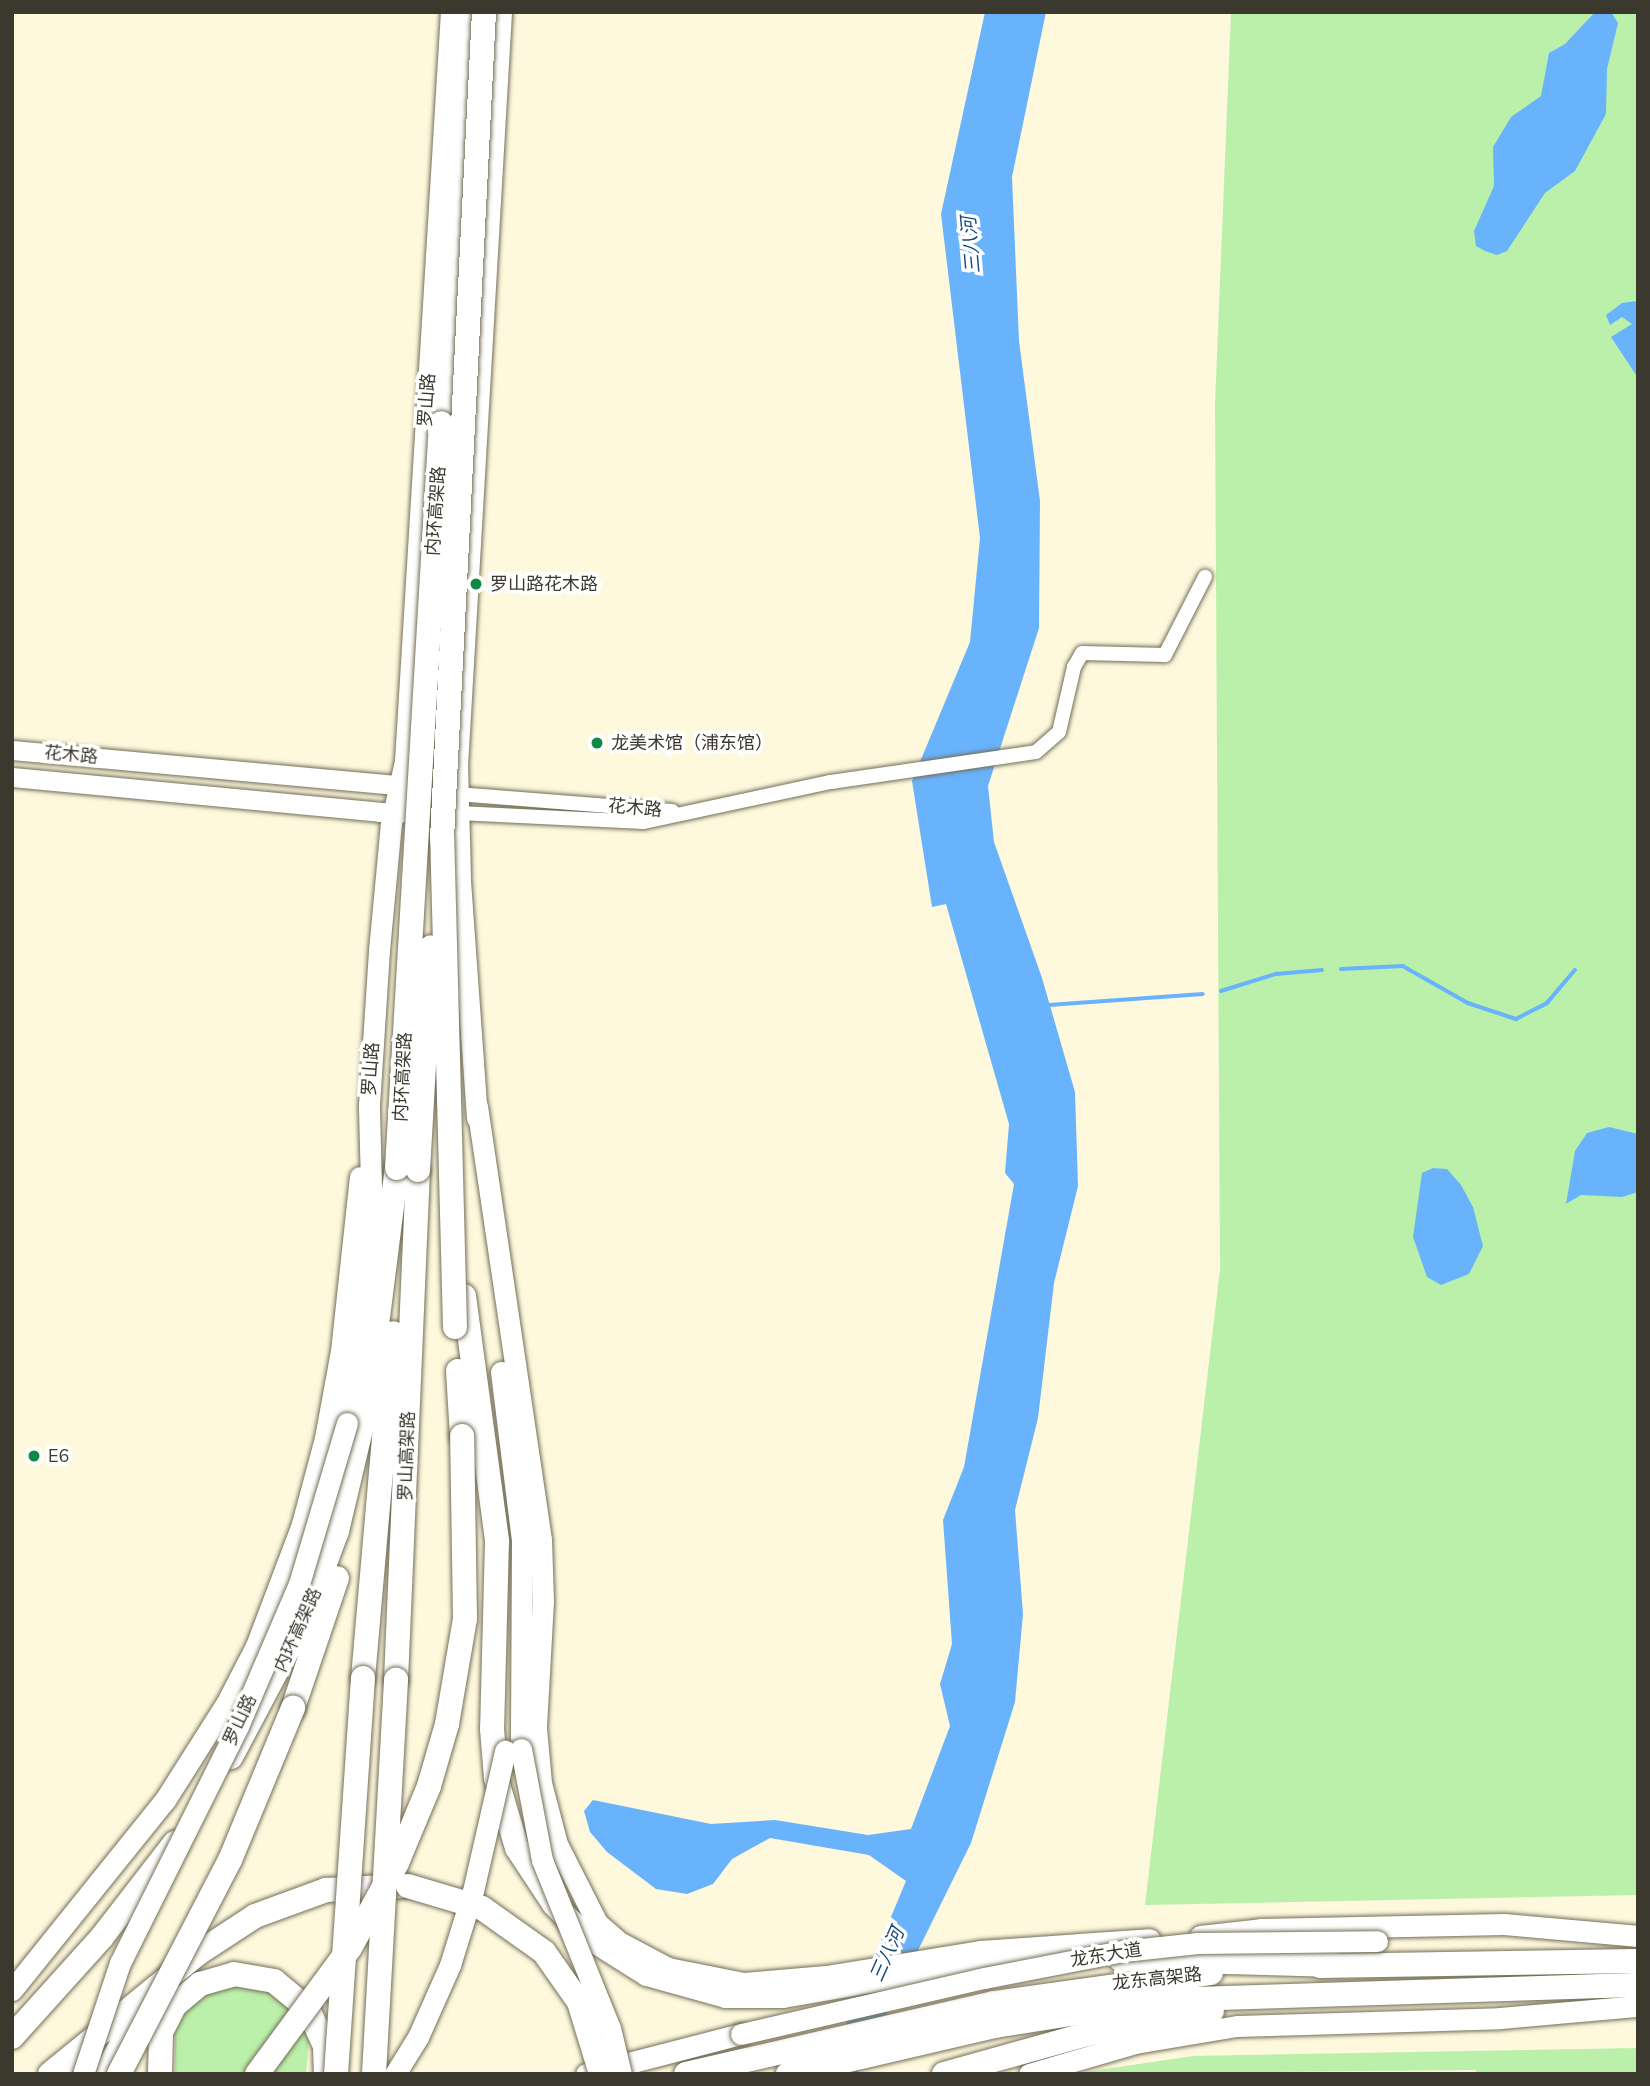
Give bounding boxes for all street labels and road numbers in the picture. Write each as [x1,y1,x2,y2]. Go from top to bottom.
street label: 罗山路 [414,372,440,428]
street label: 内环高架路 [422,465,450,557]
street label: 花木路 [43,742,99,768]
street label: 花木路 [607,795,663,821]
street label: 内环高架路 [390,1031,416,1123]
street label: 罗山路 [358,1041,384,1097]
street label: 罗山高架路 [395,1411,419,1501]
street label: 内环高架路 [270,1584,326,1676]
street label: 罗山路 [219,1691,261,1749]
street label: 龙东大道 [1069,1939,1143,1971]
street label: 龙东高架路 [1111,1964,1203,1994]

